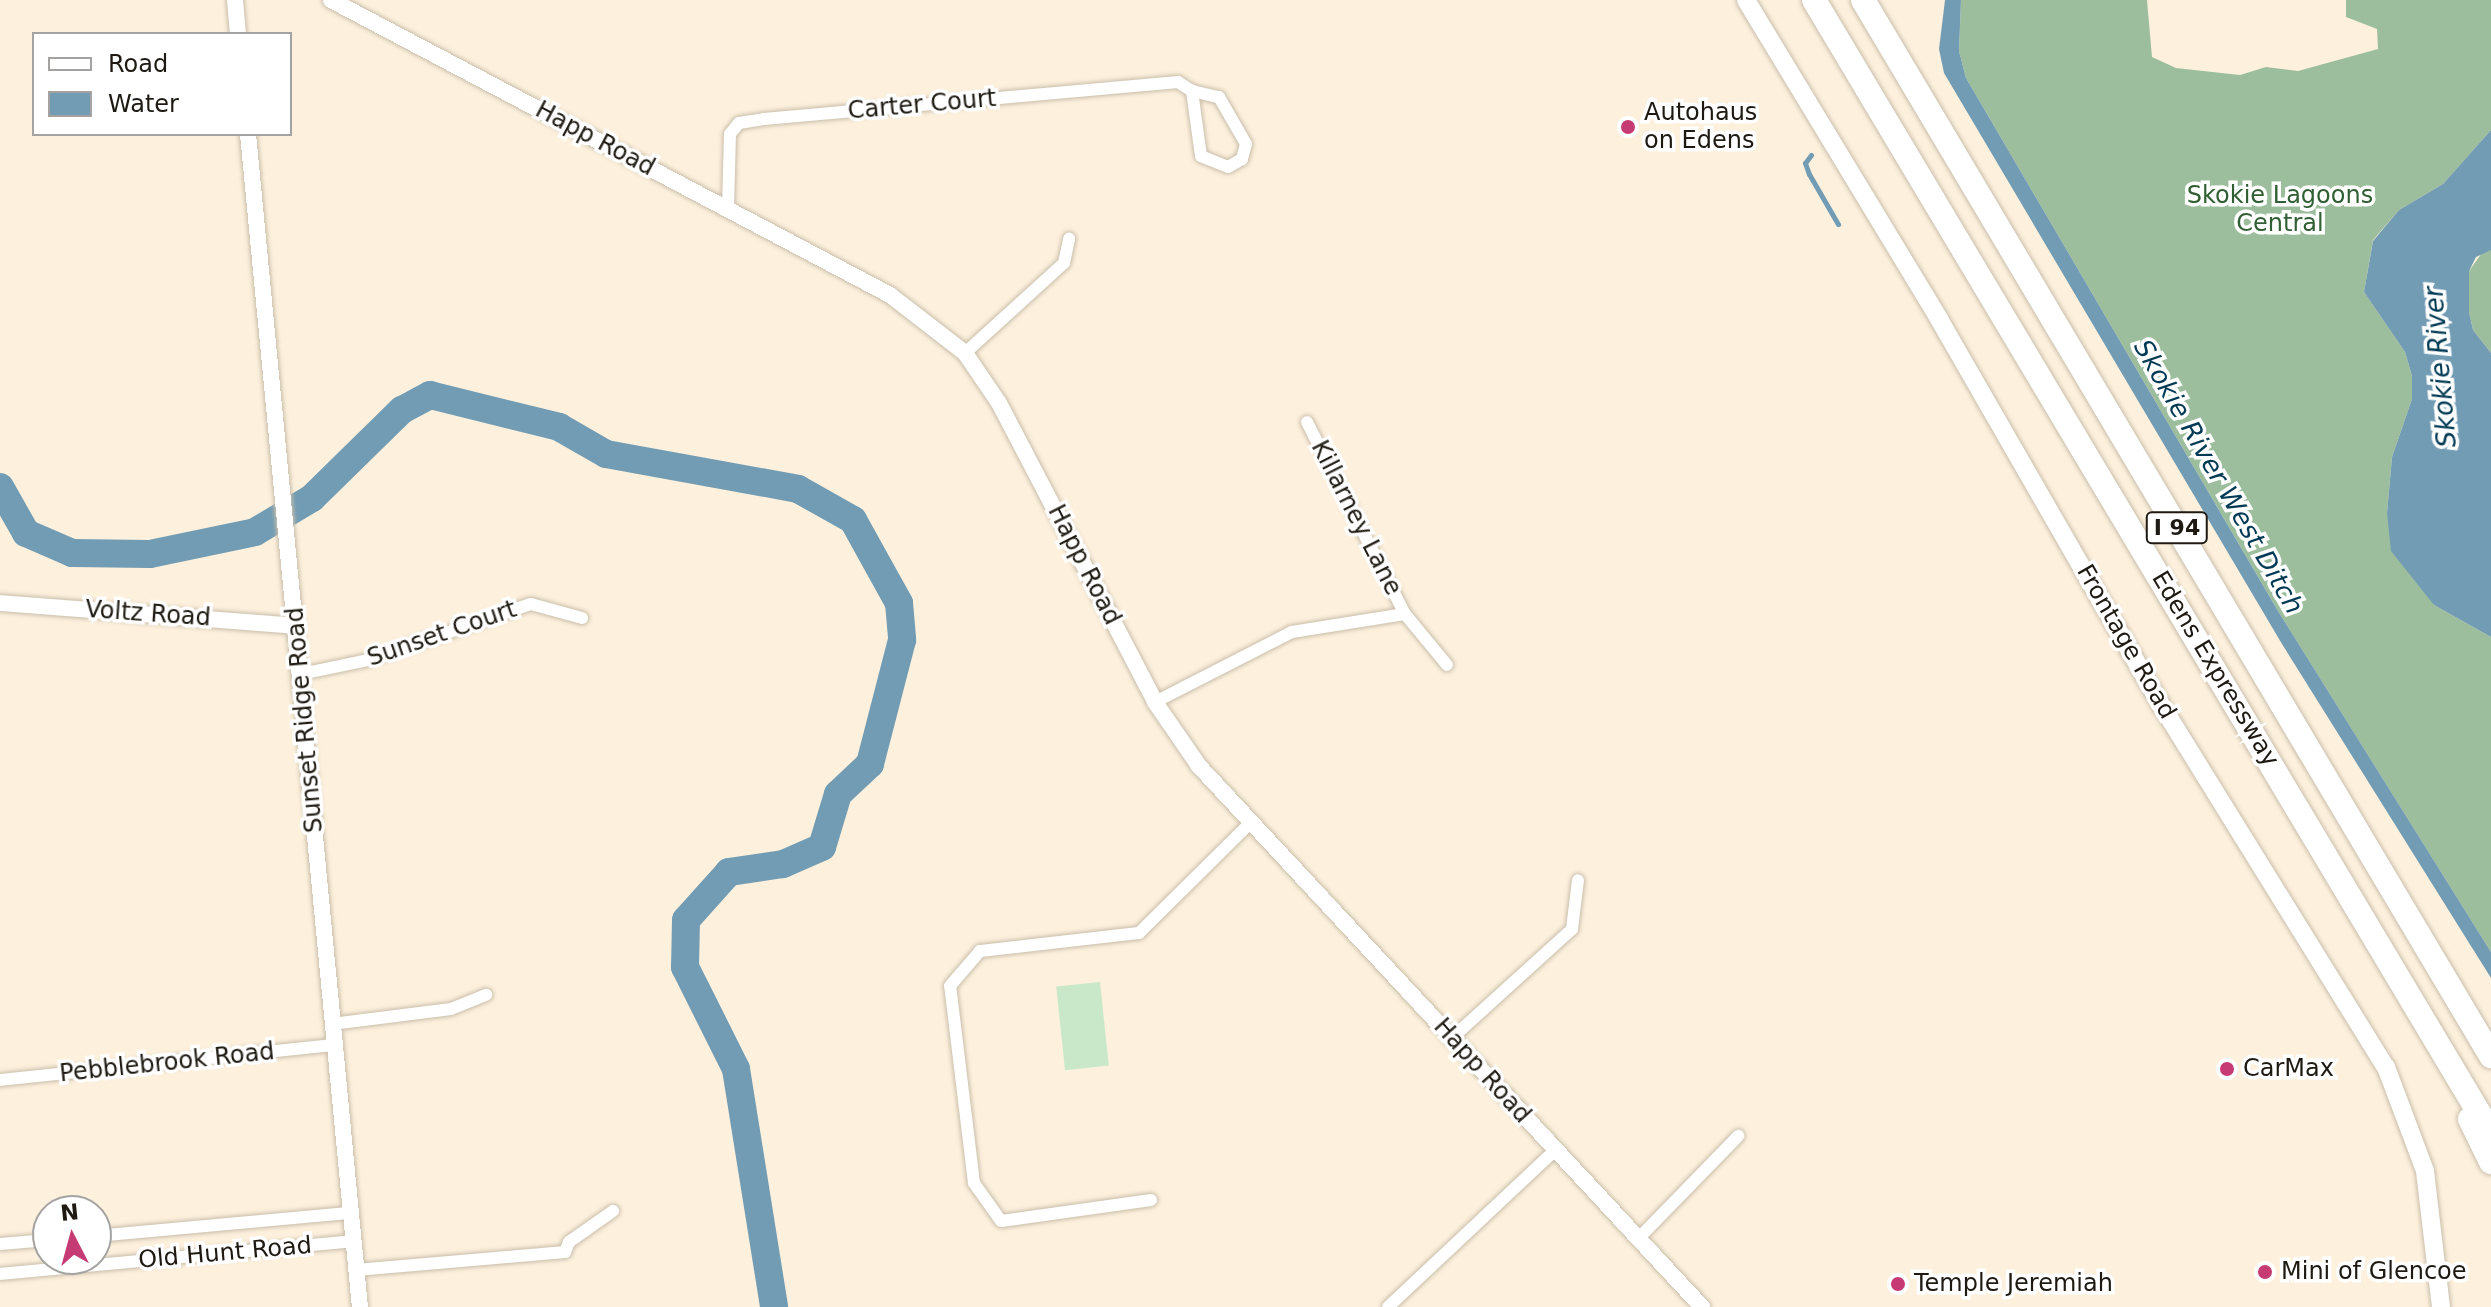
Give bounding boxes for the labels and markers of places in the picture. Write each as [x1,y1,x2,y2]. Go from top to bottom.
place label: Autohaus on Edens [1644,99,1757,155]
marker: Autohaus on Edens [1619,118,1637,136]
place label: CarMax [2243,1055,2334,1083]
marker: CarMax [2218,1060,2236,1078]
place label: Mini of Glencoe [2281,1258,2467,1286]
marker: Mini of Glencoe [2256,1263,2274,1281]
place label: Temple Jeremiah [1914,1270,2113,1298]
marker: Temple Jeremiah [1889,1275,1907,1293]

